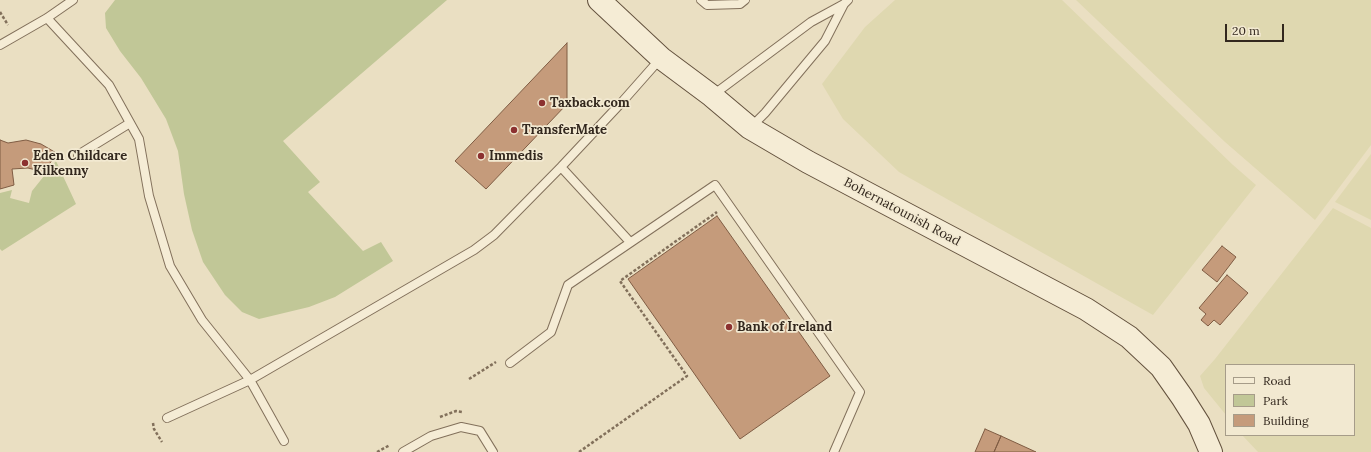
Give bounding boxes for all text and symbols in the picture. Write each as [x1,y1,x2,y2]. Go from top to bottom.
scale bar [1227,16,1286,42]
text: 20 m [1232,23,1260,38]
place label: Taxback.com [550,95,630,111]
marker: Taxback.com [537,98,547,108]
place label: TransferMate [522,122,607,138]
marker: TransferMate [509,125,519,135]
place label: Eden Childcare Kilkenny [33,148,127,179]
place label: Immedis [489,148,543,164]
marker: Immedis [476,151,486,161]
marker: Eden Childcare Kilkenny [20,158,30,168]
street label: Bohernatounish Road [841,175,963,249]
place label: Bank of Ireland [737,319,832,335]
marker: Bank of Ireland [724,322,734,332]
legend [1225,364,1355,436]
text: Road [1263,373,1291,388]
text: Park [1263,393,1288,408]
text: Building [1263,413,1309,428]

